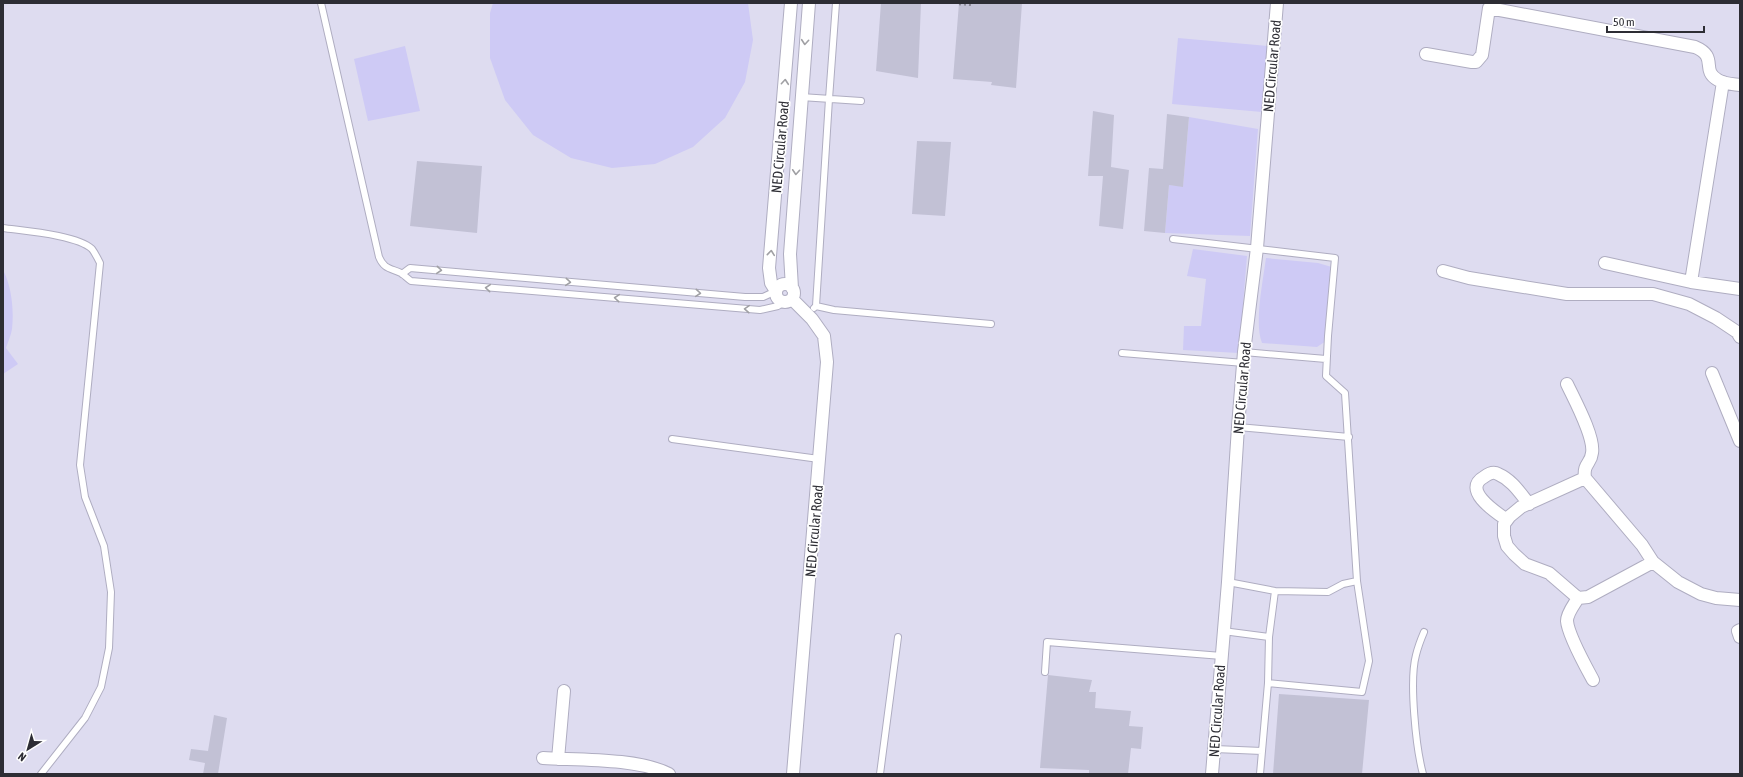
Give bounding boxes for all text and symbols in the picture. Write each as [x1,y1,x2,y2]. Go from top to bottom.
scale bar [1607,8,1704,34]
text: 50 m [1613,15,1635,29]
street label: NED Circular Road [1260,19,1284,113]
one-way arrow [801,39,810,45]
one-way arrow [781,79,790,85]
street label: NED Circular Road [768,100,792,194]
one-way arrow [792,169,801,175]
one-way arrow [766,250,775,256]
one-way arrow [436,266,442,275]
one-way arrow [565,277,571,286]
one-way arrow [485,283,491,292]
one-way arrow [695,288,701,297]
one-way arrow [614,294,620,303]
one-way arrow [744,305,750,314]
street label: NED Circular Road [1230,341,1254,435]
street label: NED Circular Road [802,484,826,578]
street label: NED Circular Road [1206,664,1228,758]
north arrow [8,729,48,769]
text: N [16,750,28,764]

